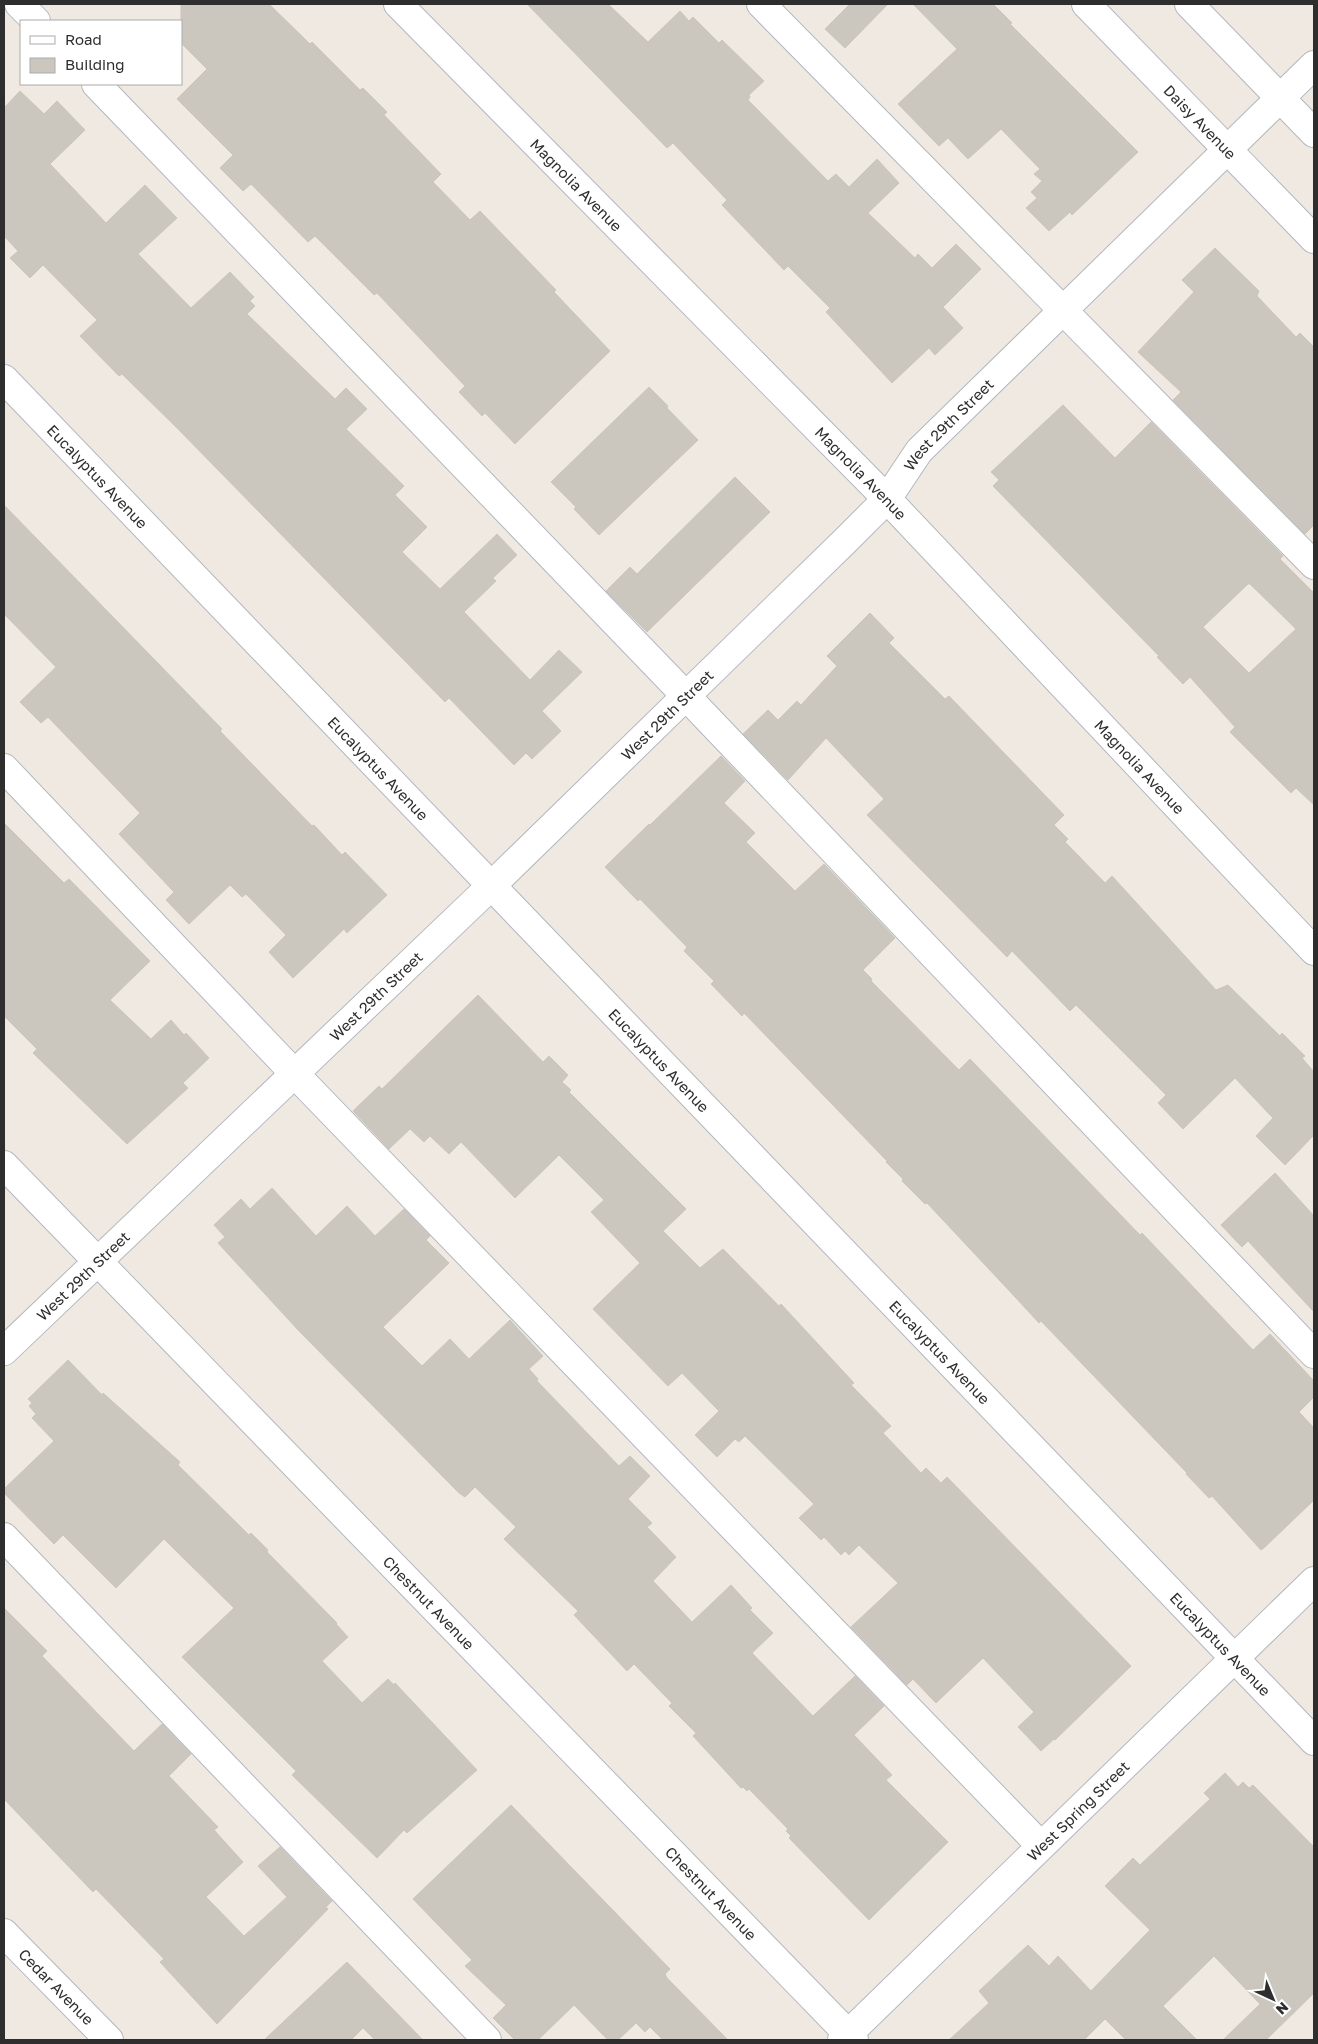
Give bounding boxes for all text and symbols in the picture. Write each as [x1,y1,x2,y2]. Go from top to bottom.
legend [20,20,182,85]
text: Road [65,30,102,48]
text: Building [65,55,125,73]
street label: Daisy Avenue [1160,81,1240,163]
street label: Magnolia Avenue [527,135,626,235]
street label: West 29th Street [900,375,997,474]
street label: Eucalyptus Avenue [44,421,152,532]
street label: Magnolia Avenue [812,423,911,523]
street label: West 29th Street [617,666,717,763]
street label: Eucalyptus Avenue [324,713,432,824]
street label: Magnolia Avenue [1091,716,1189,818]
street label: West 29th Street [326,948,426,1045]
street label: Eucalyptus Avenue [605,1005,713,1116]
street label: West 29th Street [33,1227,133,1324]
street label: Eucalyptus Avenue [886,1296,994,1408]
street label: Chestnut Avenue [380,1552,479,1653]
street label: Eucalyptus Avenue [1167,1588,1275,1700]
street label: West Spring Street [1023,1757,1133,1864]
street label: Chestnut Avenue [662,1843,761,1944]
street label: Cedar Avenue [15,1945,98,2028]
north arrow [1248,1974,1298,2024]
text: N [1273,1999,1292,2019]

